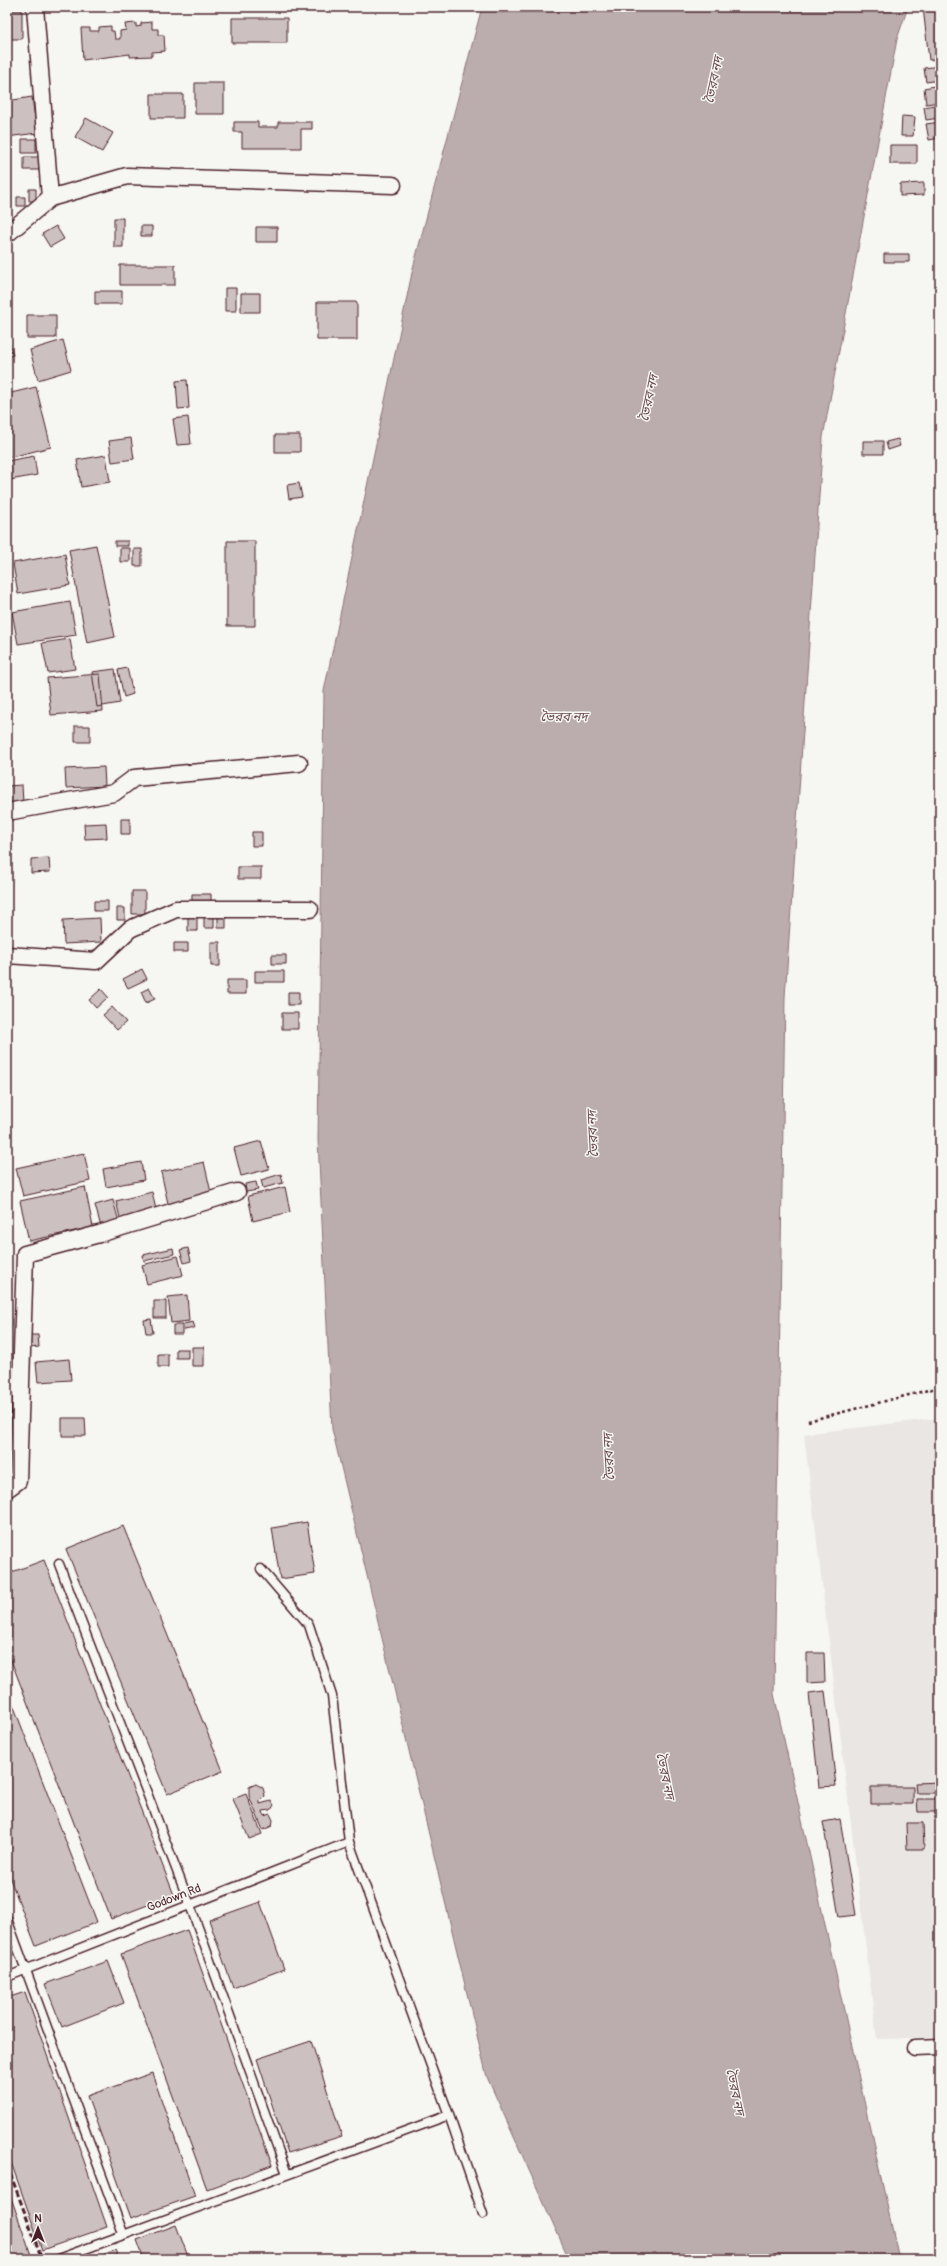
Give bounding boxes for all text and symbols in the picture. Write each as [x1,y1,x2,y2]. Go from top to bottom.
water label: ভৈরব নদ [701,53,727,105]
water label: ভৈরব নদ [636,371,662,423]
water label: ভৈরব নদ [540,709,590,725]
water label: ভৈরব নদ [584,1107,602,1158]
water label: ভৈরব নদ [600,1430,618,1481]
water label: ভৈরব নদ [652,1751,678,1803]
street label: Godown Rd [145,1881,203,1915]
water label: ভৈরব নদ [722,2067,748,2119]
north arrow [18,2208,58,2248]
text: N [34,2212,42,2225]

